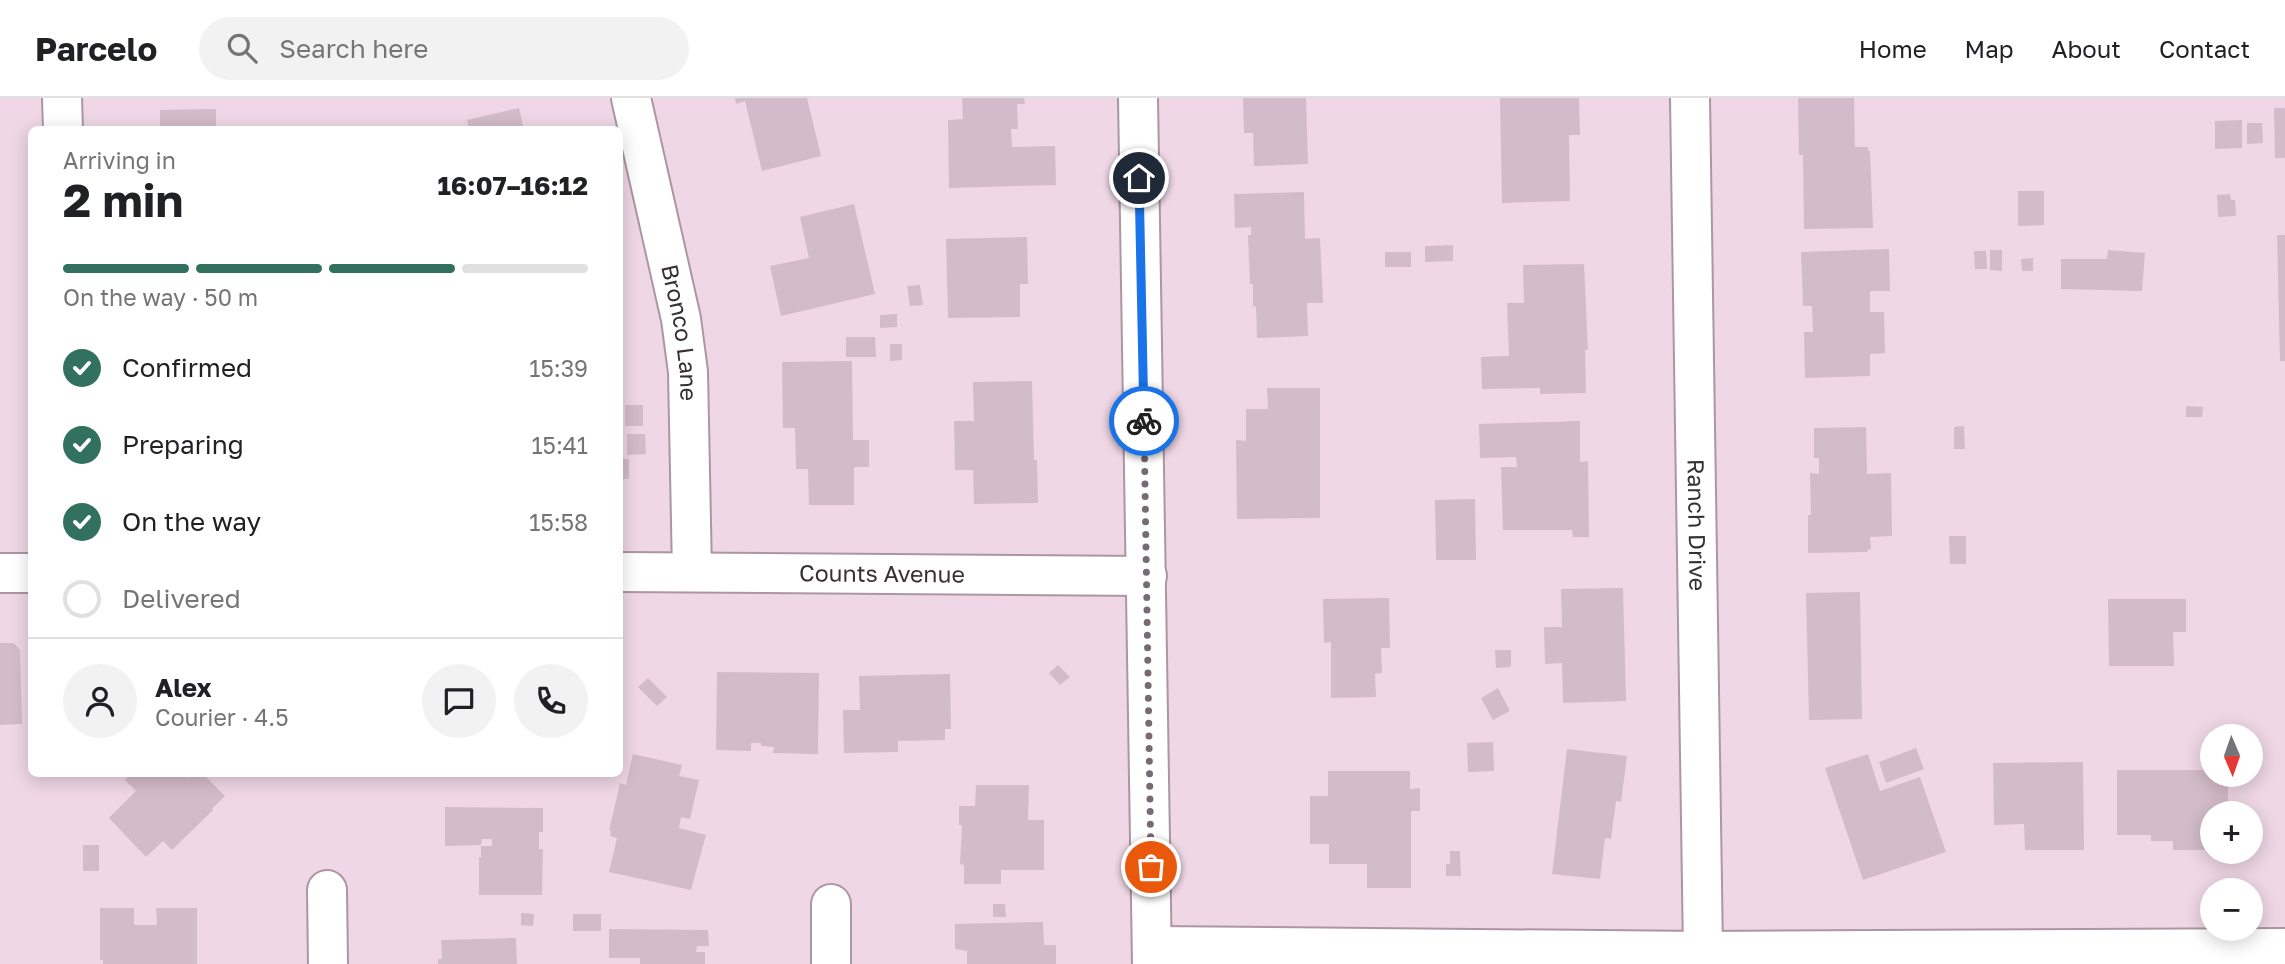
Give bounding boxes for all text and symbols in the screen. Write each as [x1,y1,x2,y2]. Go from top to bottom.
search box [199,17,689,80]
text: Parcelo [35,29,157,68]
icon: search [223,29,261,67]
text: Search here [279,33,428,64]
text: Home [1859,34,1927,63]
text: Map [1965,34,2014,63]
text: About [2052,34,2121,63]
text: Contact [2159,34,2250,63]
text: Arriving in [63,146,176,174]
pin [1109,148,1169,208]
icon: home [1120,159,1158,197]
text: 16:07–16:12 [437,170,588,201]
text: 2 min [63,172,183,227]
street label: Bronco Lane [656,261,704,401]
text: On the way · 50 m [63,283,258,311]
icon: check [63,349,101,387]
text: Confirmed [122,352,252,383]
text: 15:39 [529,354,588,382]
courier [1109,386,1179,456]
icon: bike [1125,402,1163,440]
icon: check [63,426,101,464]
text: Preparing [122,429,244,460]
text: 15:41 [531,431,588,459]
street label: Ranch Drive [1683,459,1713,591]
icon: check [63,503,101,541]
text: On the way [122,506,261,537]
text: 15:58 [529,508,588,536]
street label: Counts Avenue [799,558,965,588]
text: Delivered [122,583,241,614]
button: person [63,664,137,738]
button: chat [422,664,496,738]
button: phone [514,664,588,738]
text: Alex [155,672,212,703]
text: Courier · 4.5 [155,703,288,731]
north arrow [2200,724,2263,788]
map controls [2200,724,2263,941]
button: + [2200,801,2263,864]
pin [1121,837,1181,897]
icon: bag [1132,848,1170,886]
button: − [2200,878,2263,941]

